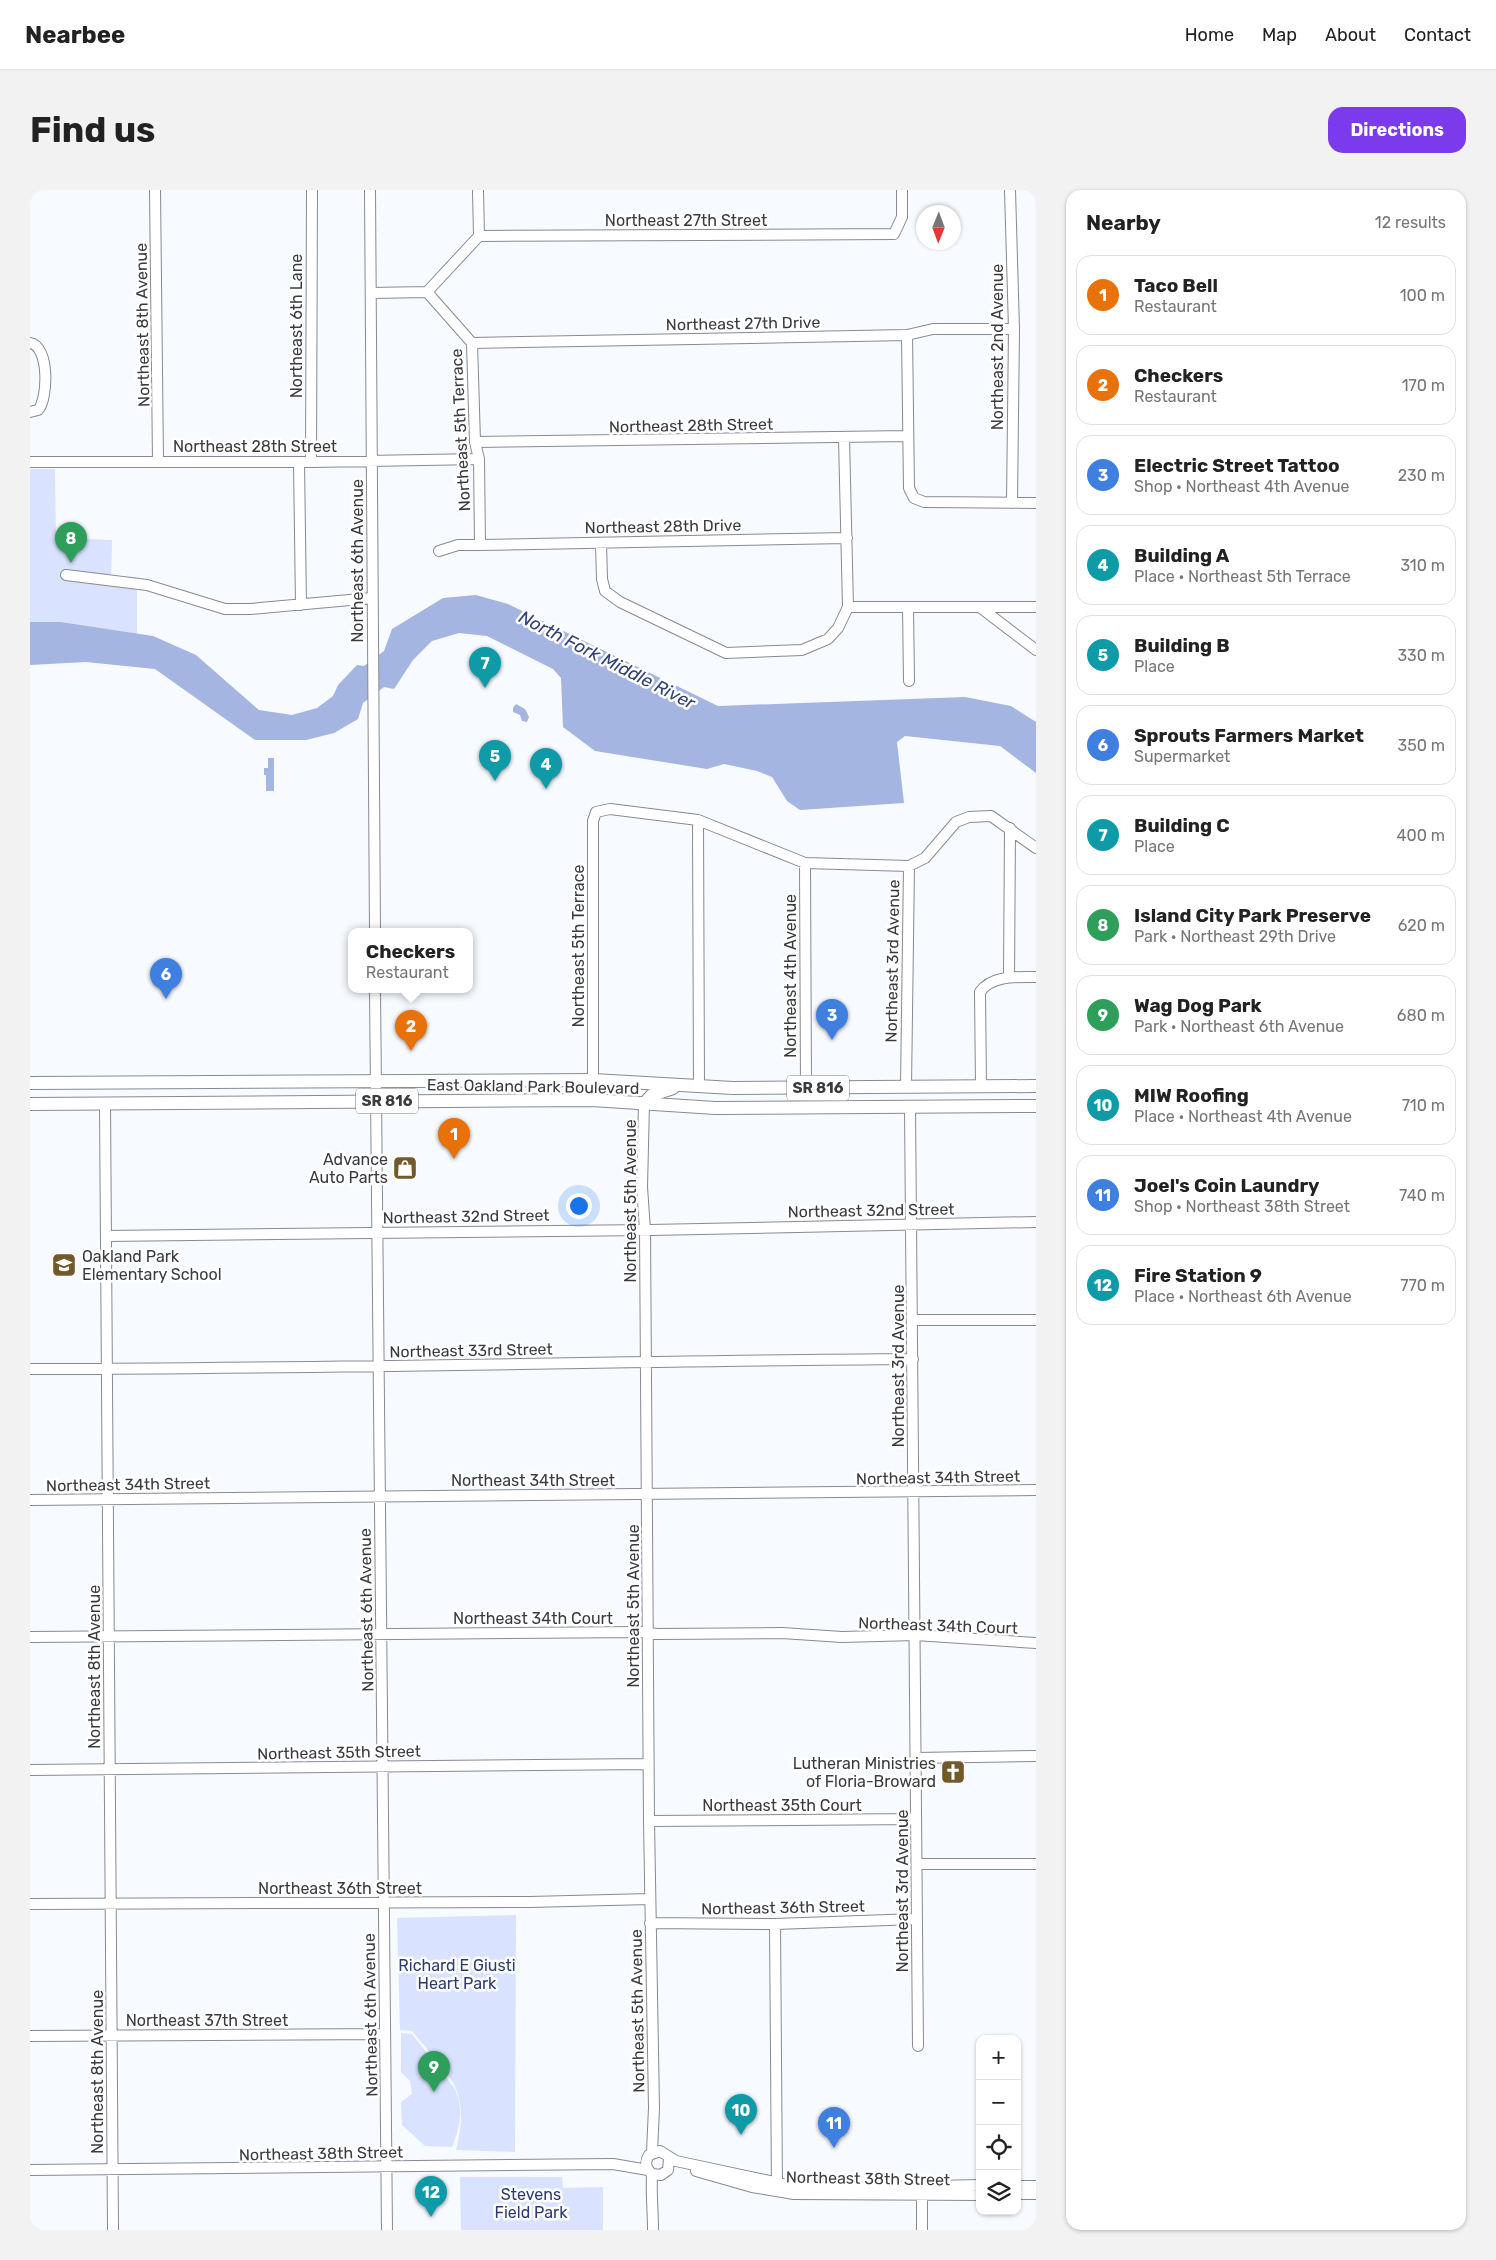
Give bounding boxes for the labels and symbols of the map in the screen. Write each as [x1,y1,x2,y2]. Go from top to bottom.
north arrow [916,205,961,250]
street label: Northeast 27th Street [605,211,767,230]
street label: Northeast 8th Avenue [132,243,153,407]
street label: Northeast 6th Lane [287,254,306,398]
street label: Northeast 2nd Avenue [988,264,1007,430]
street label: Northeast 27th Drive [666,313,820,334]
street label: Northeast 5th Terrace [447,348,474,512]
street label: Northeast 28th Street [609,415,773,436]
street label: Northeast 28th Street [173,437,337,456]
street label: Northeast 6th Avenue [348,479,367,643]
street label: Northeast 28th Drive [585,516,741,537]
pin: 8 [55,522,87,563]
water label: North Fork Middle River [515,606,700,715]
pin: 7 [469,647,501,688]
pin: 5 [479,740,511,781]
pin: 4 [530,748,562,789]
street label: Northeast 5th Terrace [569,865,588,1027]
street label: Northeast 3rd Avenue [882,879,903,1043]
street label: Northeast 4th Avenue [781,894,800,1058]
pin: 6 [150,958,182,999]
pin: 3 [816,999,848,1040]
pin: 2 [395,1010,427,1051]
street label: East Oakland Park Boulevard [427,1075,639,1098]
road number: SR 816 [787,1076,849,1100]
road number: SR 816 [356,1088,418,1114]
pin: 1 [438,1118,470,1159]
street label: Northeast 5th Avenue [621,1119,640,1283]
place label: Advance Auto Parts [309,1150,388,1187]
shop icon: Advance Auto Parts [392,1155,418,1181]
your location [566,1193,592,1219]
street label: Northeast 32nd Street [787,1200,955,1221]
street label: Northeast 32nd Street [382,1206,550,1227]
place label: Oakland Park Elementary School [82,1247,222,1284]
school or university icon: Oakland Park Elementary School [51,1252,77,1278]
street label: Northeast 3rd Avenue [889,1284,908,1448]
street label: Northeast 33rd Street [389,1340,553,1361]
street label: Northeast 34th Street [856,1467,1020,1488]
street label: Northeast 34th Street [451,1471,615,1490]
street label: Northeast 34th Street [46,1474,210,1495]
street label: Northeast 5th Avenue [624,1524,643,1688]
street label: Northeast 6th Avenue [356,1528,377,1692]
street label: Northeast 8th Avenue [85,1585,104,1749]
street label: Northeast 34th Court [453,1609,613,1628]
street label: Northeast 34th Court [858,1613,1018,1638]
street label: Northeast 35th Street [257,1742,421,1763]
place label: Lutheran Ministries of Floria-Broward [793,1754,936,1791]
church icon: Lutheran Ministries of Floria-Broward [940,1759,966,1785]
street label: Northeast 35th Court [702,1796,862,1815]
street label: Northeast 3rd Avenue [893,1809,912,1973]
street label: Northeast 36th Street [258,1879,422,1898]
street label: Northeast 36th Street [701,1897,865,1918]
street label: Northeast 5th Avenue [627,1929,648,2093]
street label: Northeast 6th Avenue [360,1933,381,2097]
park label: Richard E Giusti Heart Park [398,1956,516,1993]
street label: Northeast 8th Avenue [88,1990,107,2154]
street label: Northeast 37th Street [126,2011,288,2030]
pin: 9 [418,2051,450,2092]
pin: 10 [725,2094,757,2135]
pin: 11 [818,2107,850,2148]
street label: Northeast 38th Street [239,2143,403,2164]
street label: Northeast 38th Street [786,2168,950,2189]
pin: 12 [415,2176,447,2217]
park label: Stevens Field Park [495,2185,568,2222]

